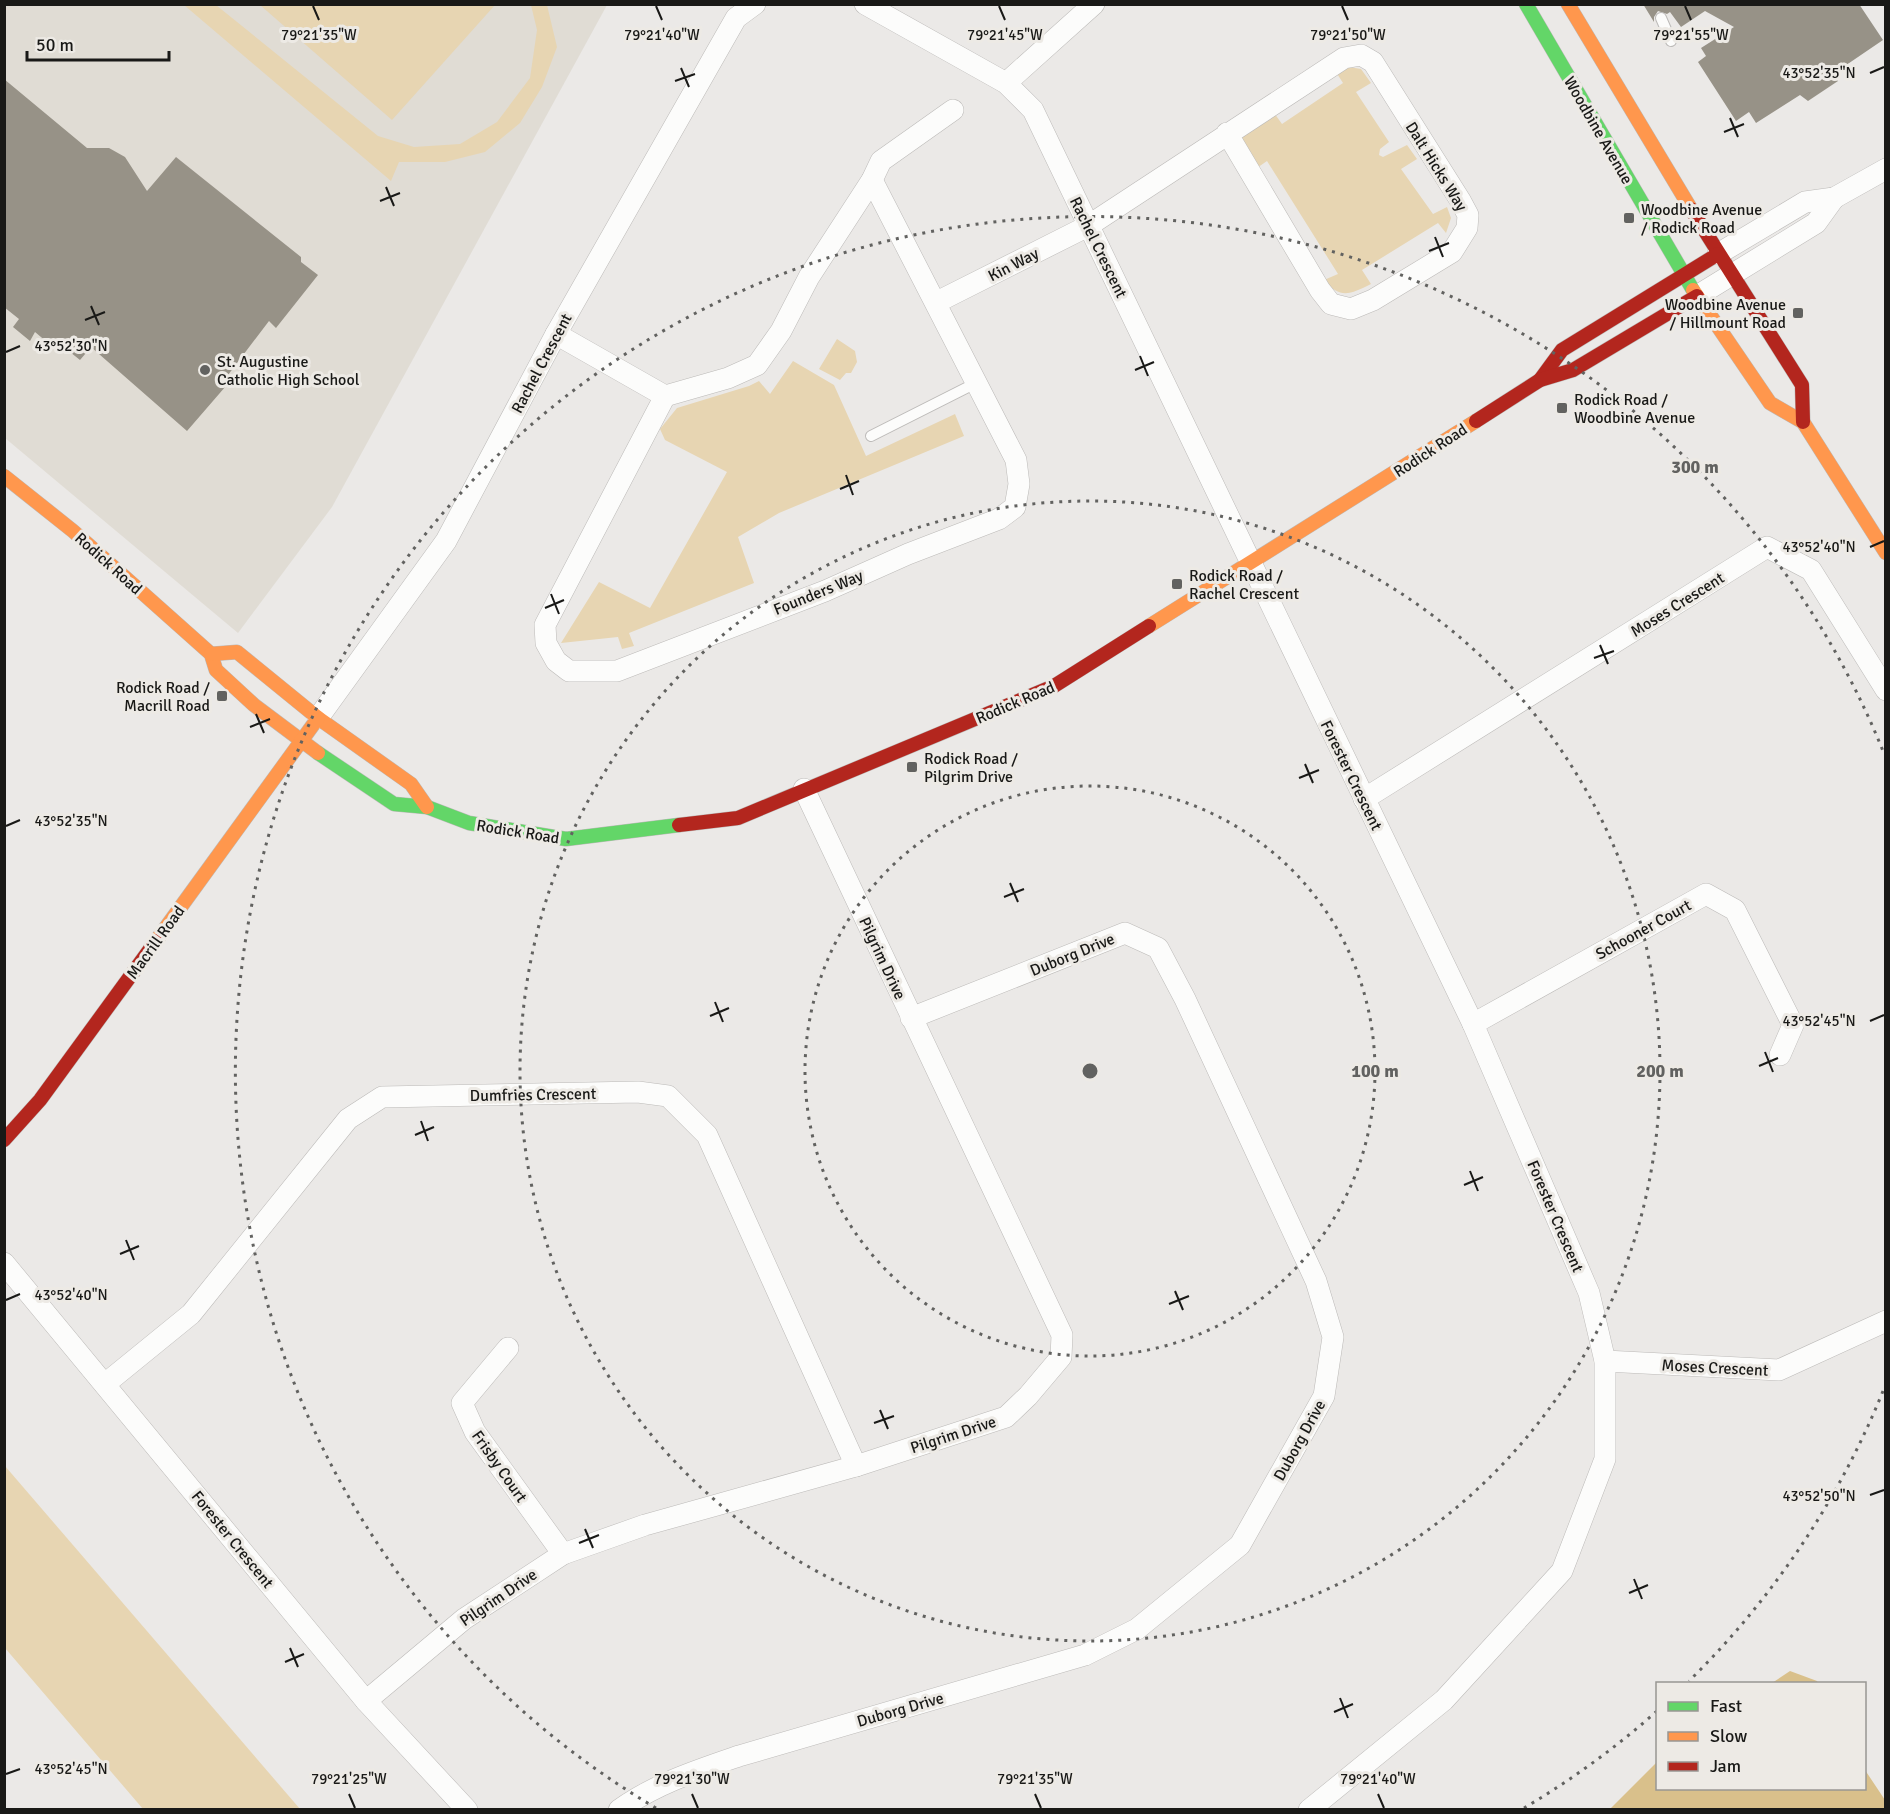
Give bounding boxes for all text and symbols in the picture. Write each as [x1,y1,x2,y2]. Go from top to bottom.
scale bar [27,24,170,62]
text: 79°21'35"W [281,26,357,44]
text: 79°21'40"W [624,26,700,44]
text: 79°21'45"W [967,26,1043,44]
text: 79°21'50"W [1310,26,1386,44]
text: 79°21'55"W [1653,26,1729,44]
text: 50 m [36,34,74,56]
text: 43°52'35"N [1782,64,1856,82]
street label: Woodbine Avenue [1559,73,1637,188]
street label: Dalt Hicks Way [1401,118,1472,215]
street label: Rachel Crescent [1065,194,1131,302]
place label: Woodbine Avenue / Rodick Road [1641,200,1762,238]
marker: Woodbine Avenue / Rodick Road [1622,211,1636,225]
street label: Kin Way [985,243,1043,286]
place label: Woodbine Avenue / Hillmount Road [1665,295,1786,333]
marker: Woodbine Avenue / Hillmount Road [1791,306,1805,320]
street label: Rachel Crescent [507,310,577,417]
text: 43°52'30"N [34,337,108,355]
place label: St. Augustine Catholic High School [217,352,360,390]
marker: St. Augustine Catholic High School [198,363,212,377]
place label: Rodick Road / Woodbine Avenue [1574,390,1695,428]
marker: Rodick Road / Woodbine Avenue [1555,401,1569,415]
street label: Rodick Road [1390,420,1471,482]
text: 300 m [1671,456,1719,478]
street label: Rodick Road [70,528,146,599]
text: 43°52'40"N [1782,538,1856,556]
street label: Founders Way [771,566,867,620]
place label: Rodick Road / Rachel Crescent [1189,566,1299,604]
street label: Moses Crescent [1627,568,1728,642]
marker: Rodick Road / Rachel Crescent [1170,577,1184,591]
street label: Rodick Road [973,677,1058,728]
place label: Rodick Road / Macrill Road [116,678,210,716]
marker: Rodick Road / Macrill Road [215,689,229,703]
street label: Forester Crescent [1316,717,1387,834]
place label: Rodick Road / Pilgrim Drive [924,749,1018,787]
marker: Rodick Road / Pilgrim Drive [905,760,919,774]
text: 43°52'35"N [34,812,108,830]
street label: Rodick Road [475,816,561,848]
street label: Schooner Court [1592,895,1695,964]
street label: Macrill Road [122,902,189,983]
street label: Pilgrim Drive [854,914,910,1003]
street label: Duborg Drive [1027,929,1118,981]
text: 43°52'45"N [1782,1012,1856,1030]
text: 100 m [1351,1060,1399,1082]
text: 200 m [1636,1060,1684,1082]
centre of rings [1080,1061,1100,1081]
street label: Dumfries Crescent [470,1084,597,1106]
street label: Forester Crescent [1522,1157,1588,1276]
text: 43°52'40"N [34,1286,108,1304]
street label: Moses Crescent [1661,1355,1769,1381]
street label: Duborg Drive [1269,1397,1330,1484]
street label: Pilgrim Drive [908,1412,999,1458]
street label: Frisby Court [467,1427,532,1507]
street label: Forester Crescent [187,1487,278,1593]
text: 43°52'50"N [1782,1487,1856,1505]
street label: Pilgrim Drive [456,1565,541,1631]
legend [1656,1682,1866,1790]
street label: Duborg Drive [855,1688,946,1732]
text: Fast [1710,1695,1742,1717]
text: Slow [1710,1725,1747,1747]
text: Jam [1710,1755,1741,1777]
text: 43°52'45"N [34,1760,108,1778]
text: 79°21'25"W [311,1770,387,1788]
text: 79°21'30"W [654,1770,730,1788]
text: 79°21'35"W [997,1770,1073,1788]
text: 79°21'40"W [1340,1770,1416,1788]

